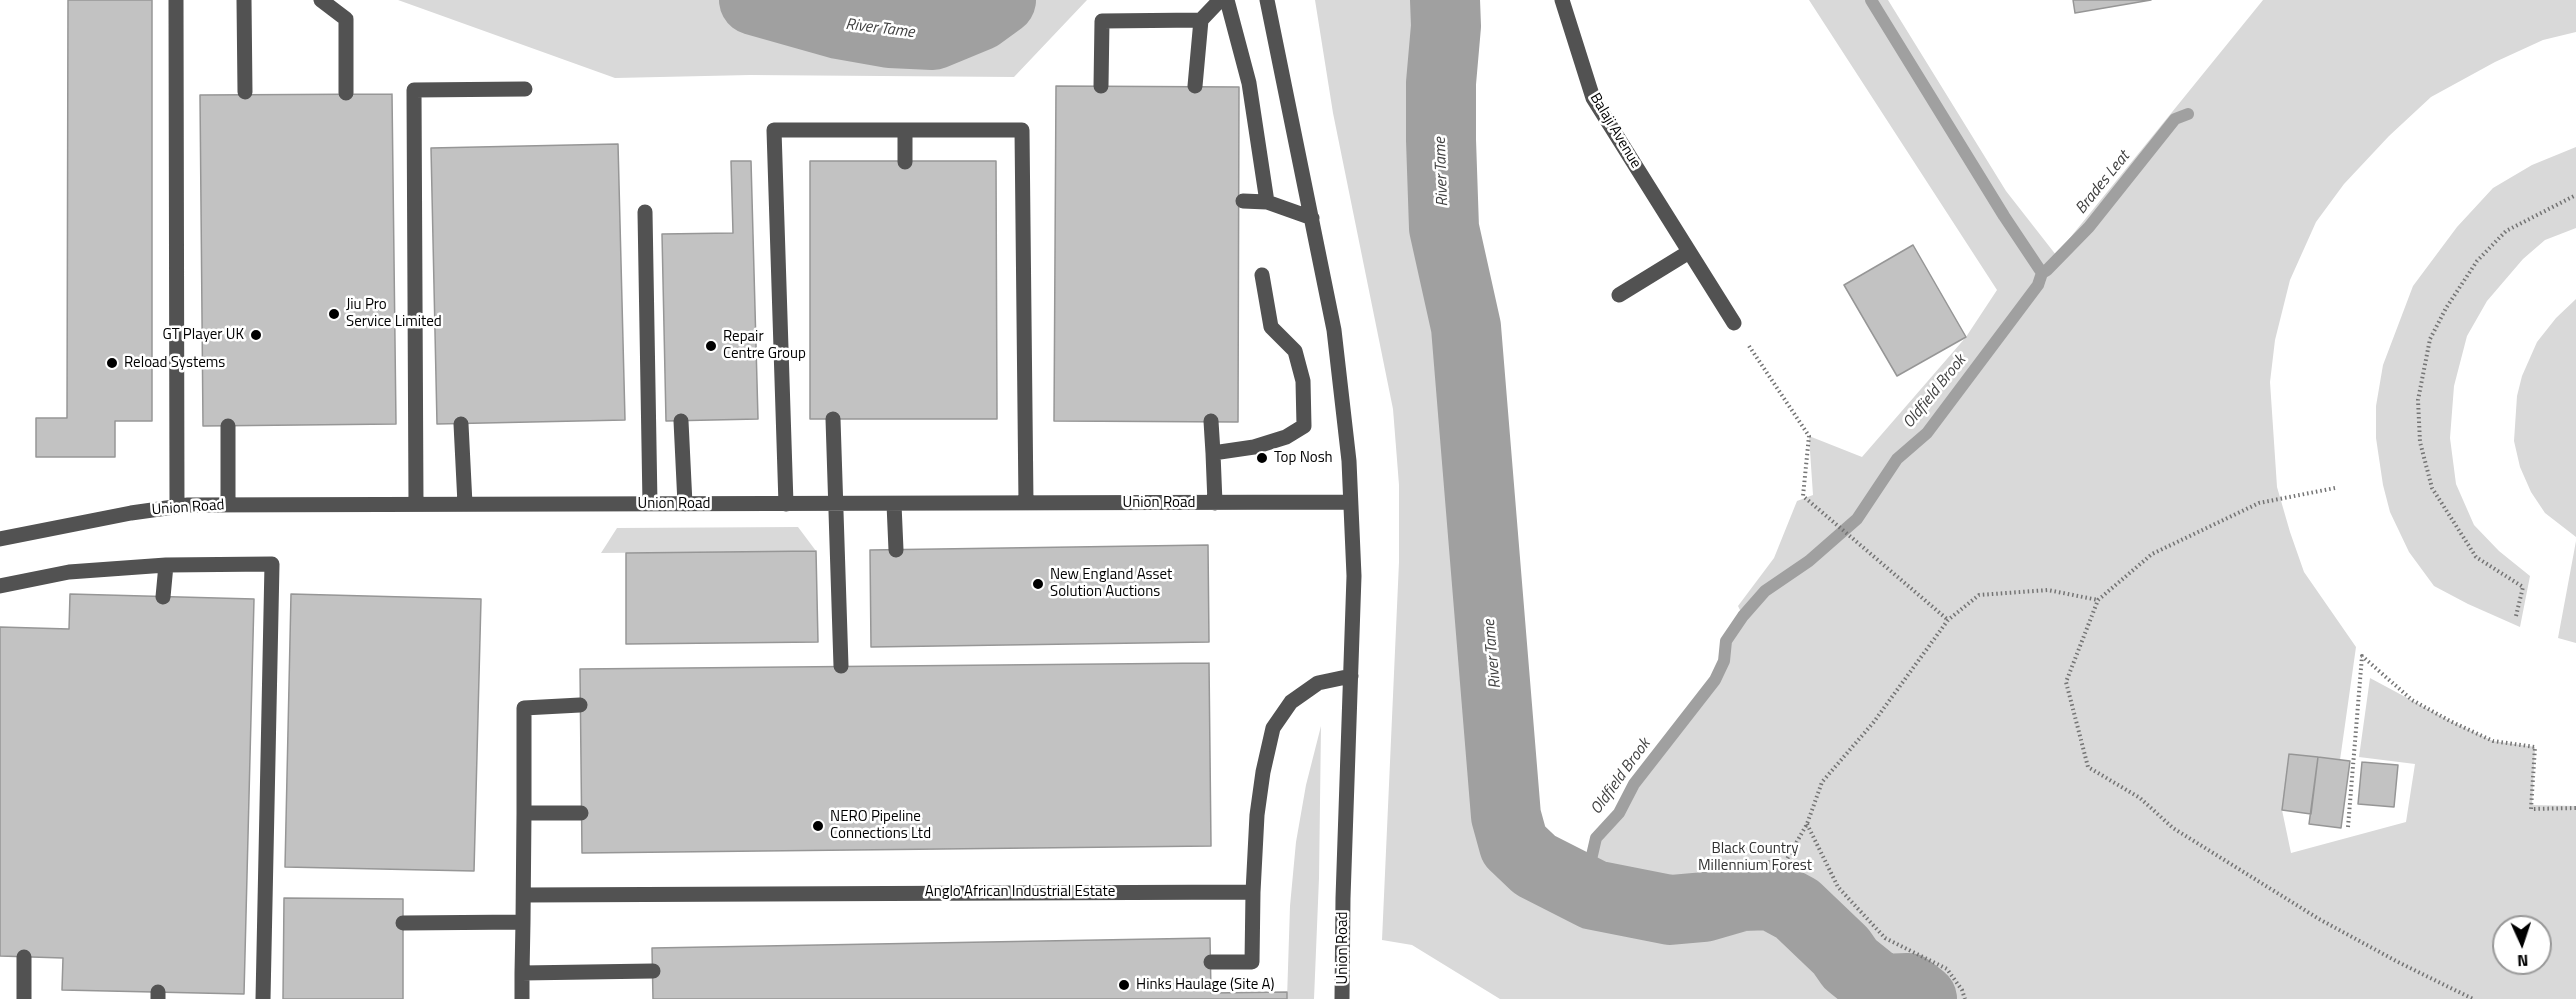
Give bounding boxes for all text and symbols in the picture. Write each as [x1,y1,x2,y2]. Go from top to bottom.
water label: River Tame [844,15,916,43]
street label: Balaji Avenue [1586,90,1644,172]
water label: River Tame [1431,137,1453,207]
water label: Brades Leat [2072,148,2134,218]
place label: Jiu Pro Service Limited [346,296,442,331]
marker: Jiu Pro Service Limited [327,307,341,321]
place label: GT Player UK [162,326,244,344]
marker: GT Player UK [249,328,263,342]
place label: Repair Centre Group [723,328,806,363]
marker: Repair Centre Group [704,339,718,353]
water label: Oldfield Brook [1900,351,1970,433]
place label: Reload Systems [124,354,225,372]
marker: Reload Systems [105,356,119,370]
place label: Top Nosh [1274,449,1333,467]
marker: Top Nosh [1255,451,1269,465]
street label: Union Road [1123,494,1195,512]
street label: Union Road [638,495,710,513]
street label: Union Road [151,496,225,520]
place label: New England Asset Solution Auctions [1050,566,1172,601]
marker: New England Asset Solution Auctions [1031,577,1045,591]
water label: River Tame [1480,619,1506,689]
water label: Oldfield Brook [1587,735,1655,819]
place label: NERO Pipeline Connections Ltd [830,808,931,843]
marker: NERO Pipeline Connections Ltd [811,819,825,833]
park label: Black Country Millennium Forest [1698,840,1812,875]
street label: Anglo African Industrial Estate [925,883,1115,901]
street label: Union Road [1334,912,1352,984]
north arrow [2492,915,2552,975]
text: N [2517,949,2529,973]
place label: Hinks Haulage (Site A) [1136,976,1275,994]
marker: Hinks Haulage (Site A) [1117,978,1131,992]

